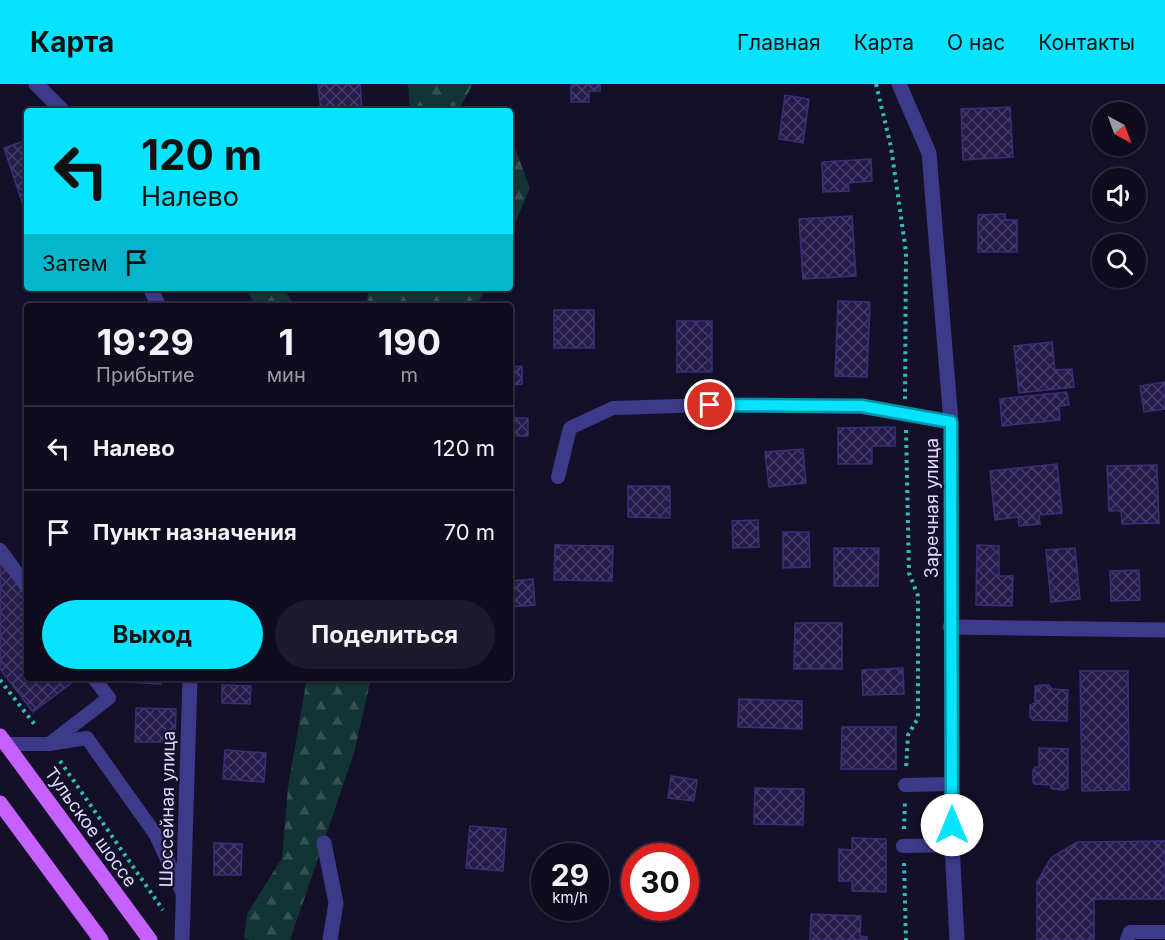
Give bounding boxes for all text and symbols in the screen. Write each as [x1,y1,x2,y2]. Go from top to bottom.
text: Карта [30,25,114,59]
text: Главная [737,30,821,55]
text: Карта [854,30,914,55]
text: О нас [947,30,1005,55]
text: Контакты [1038,30,1135,55]
north arrow [1092,102,1146,156]
map controls [1092,102,1146,288]
text: 120 m [141,129,262,180]
icon: left [42,132,120,210]
button: sound [1092,168,1146,222]
text: Налево [141,180,239,213]
button: search [1092,234,1146,288]
icon: arrive [120,246,153,279]
text: Затем [42,250,108,276]
text: 19:29 [97,320,194,364]
text: 1 [278,320,294,364]
text: 190 [378,320,441,364]
text: Прибытие [96,363,195,387]
text: мин [267,363,306,387]
text: m [401,363,418,387]
pin [684,379,735,430]
icon: arrive [693,388,726,421]
icon: left [42,432,75,465]
text: Налево [93,435,175,461]
text: 120 m [433,435,495,461]
street label: Заречная улица [921,438,942,578]
icon: arrive [42,516,75,549]
text: Пункт назначения [93,519,297,545]
text: 70 m [444,519,495,545]
button: Выход [42,600,263,669]
button: Поделиться [275,600,495,669]
street label: Шоссейная улица [155,730,179,888]
street label: Тульское шоссе [41,763,141,891]
position arrow [920,793,984,857]
speed limit sign: 30 [621,843,699,921]
text: 29 [551,857,589,893]
text: km/h [552,888,588,907]

